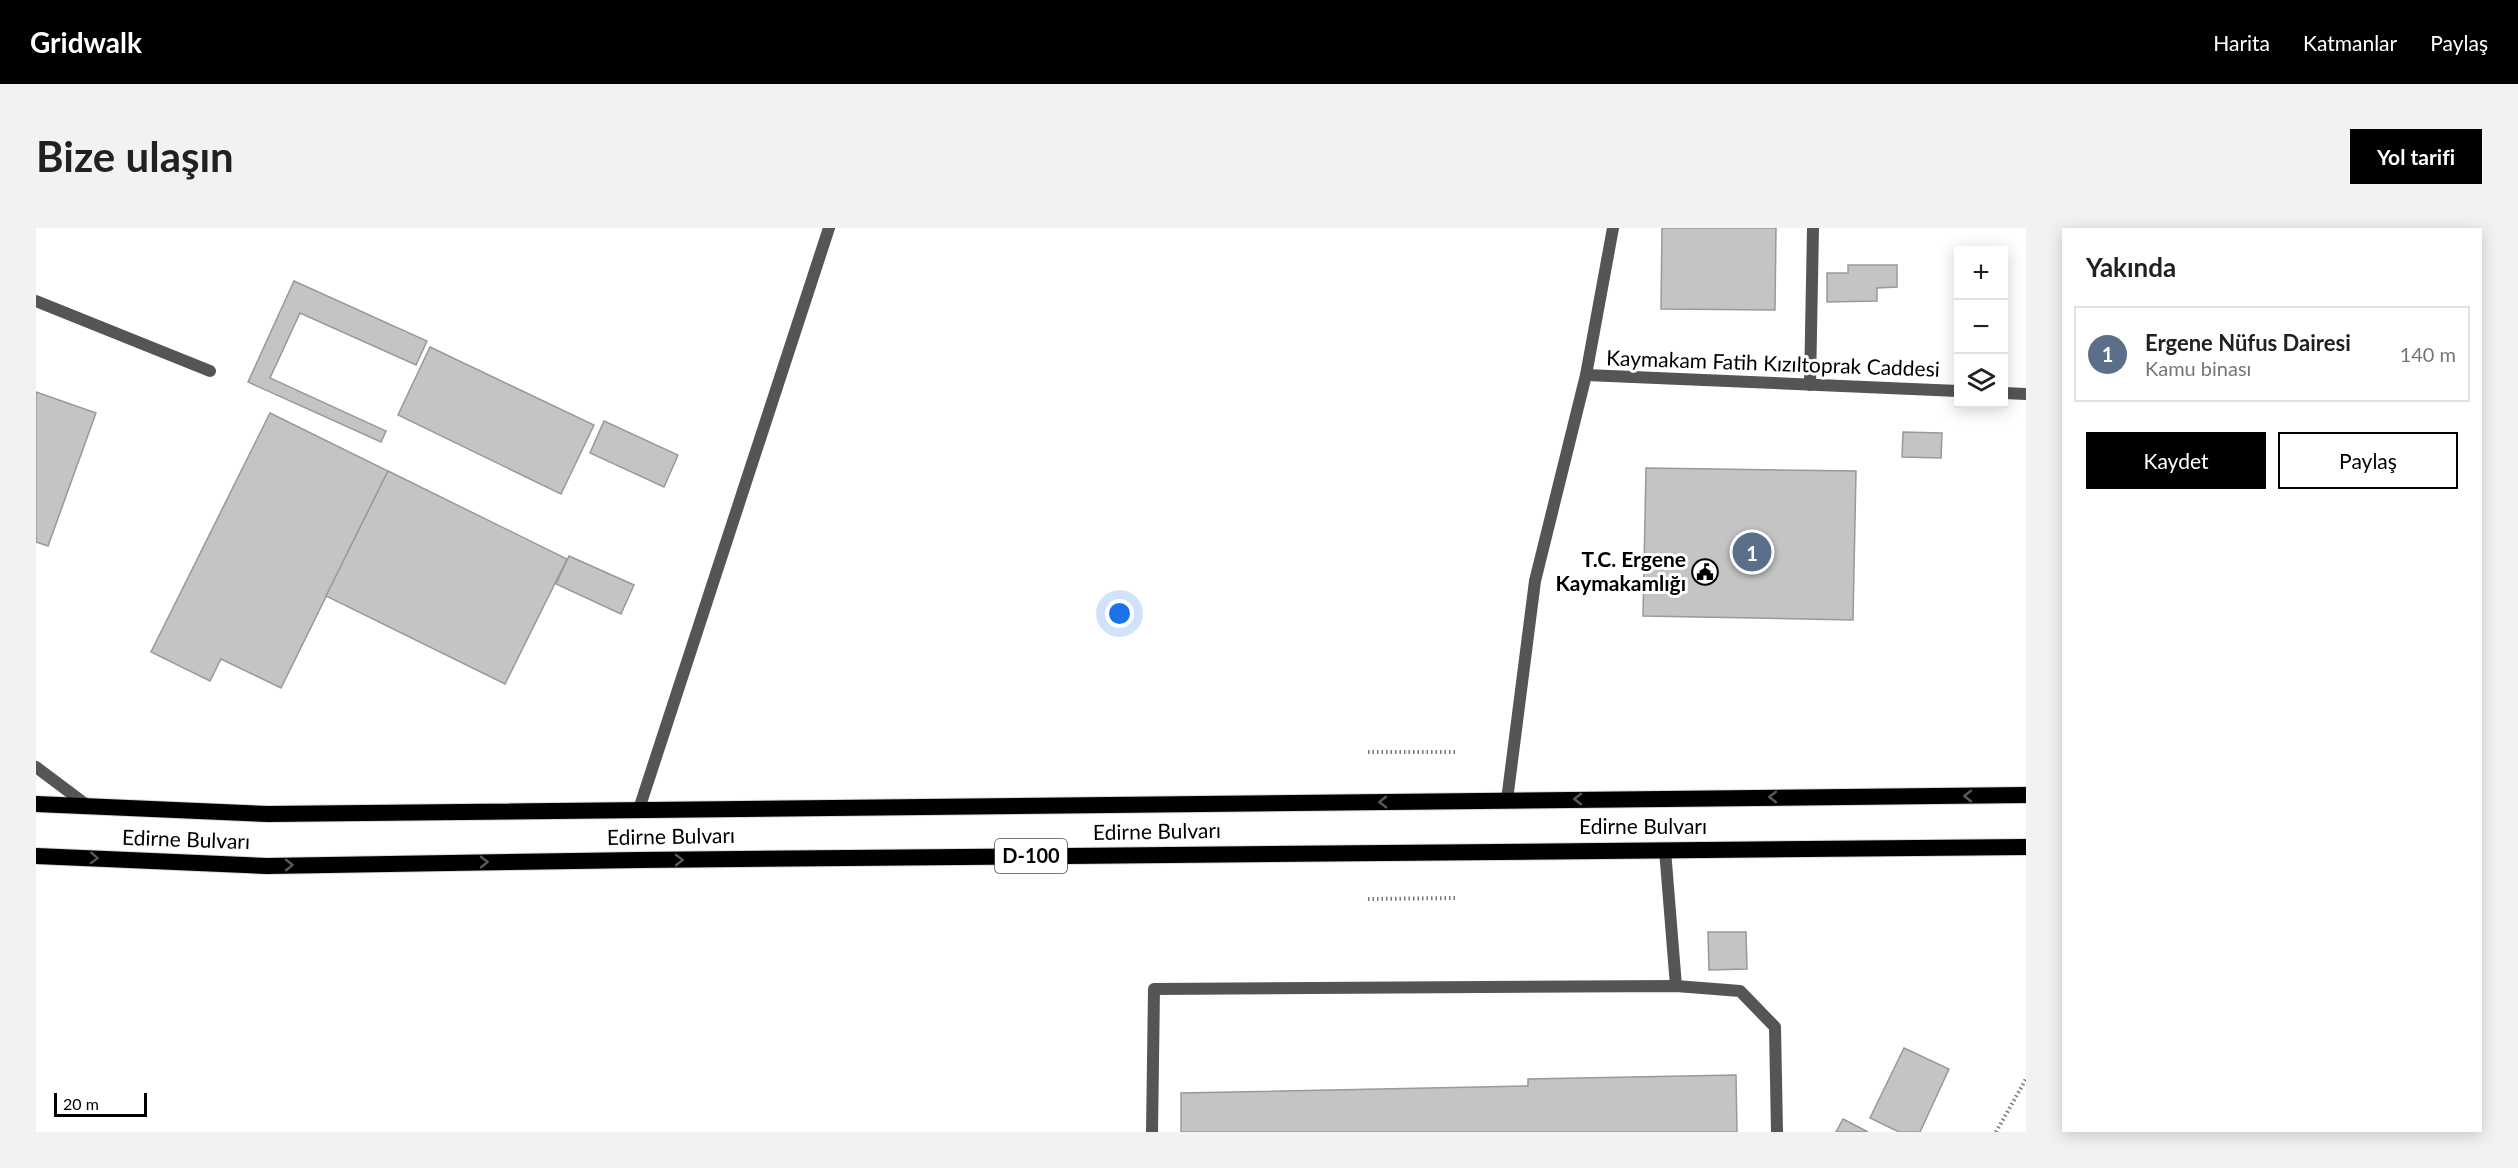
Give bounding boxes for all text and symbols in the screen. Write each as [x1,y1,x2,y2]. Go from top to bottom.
text: Gridwalk [30,25,142,59]
text: Harita [2213,30,2270,55]
text: Katmanlar [2303,30,2397,55]
text: Paylaş [2430,30,2488,55]
button: Yol tarifi [2350,129,2482,184]
text: Bize ulaşın [36,131,234,181]
map controls [1954,246,2008,408]
button: + [1954,246,2008,300]
text: Yakında [2086,251,2176,283]
button: − [1954,300,2008,354]
text: Ergene Nüfus Dairesi [2145,329,2351,356]
text: 1 [2102,342,2113,366]
text: 140 m [2400,342,2456,366]
street label: Kaymakam Fatih Kızıltoprak Caddesi [1606,344,1940,381]
button: layers [1954,354,2008,408]
text: Kamu binası [2145,356,2251,380]
button: Kaydet [2086,432,2266,489]
button: Paylaş [2278,432,2458,489]
pin: 1 [1732,530,1772,574]
place label: T.C. Ergene Kaymakamlığı [1555,546,1686,595]
public building icon: T.C. Ergene Kaymakamlığı [1690,557,1720,587]
your location [1105,599,1134,628]
one-way arrow [1963,790,1972,802]
one-way arrow [1768,791,1777,803]
one-way arrow [1573,793,1582,805]
one-way arrow [1378,795,1387,808]
street label: Edirne Bulvarı [1579,813,1707,838]
street label: Edirne Bulvarı [1093,817,1221,844]
street label: Edirne Bulvarı [607,822,735,849]
street label: Edirne Bulvarı [122,824,250,853]
road number: D-100 [995,839,1067,873]
one-way arrow [90,852,99,865]
one-way arrow [675,853,684,866]
one-way arrow [480,856,489,868]
one-way arrow [285,859,294,872]
scale bar [54,1090,147,1118]
text: 20 m [63,1094,99,1113]

